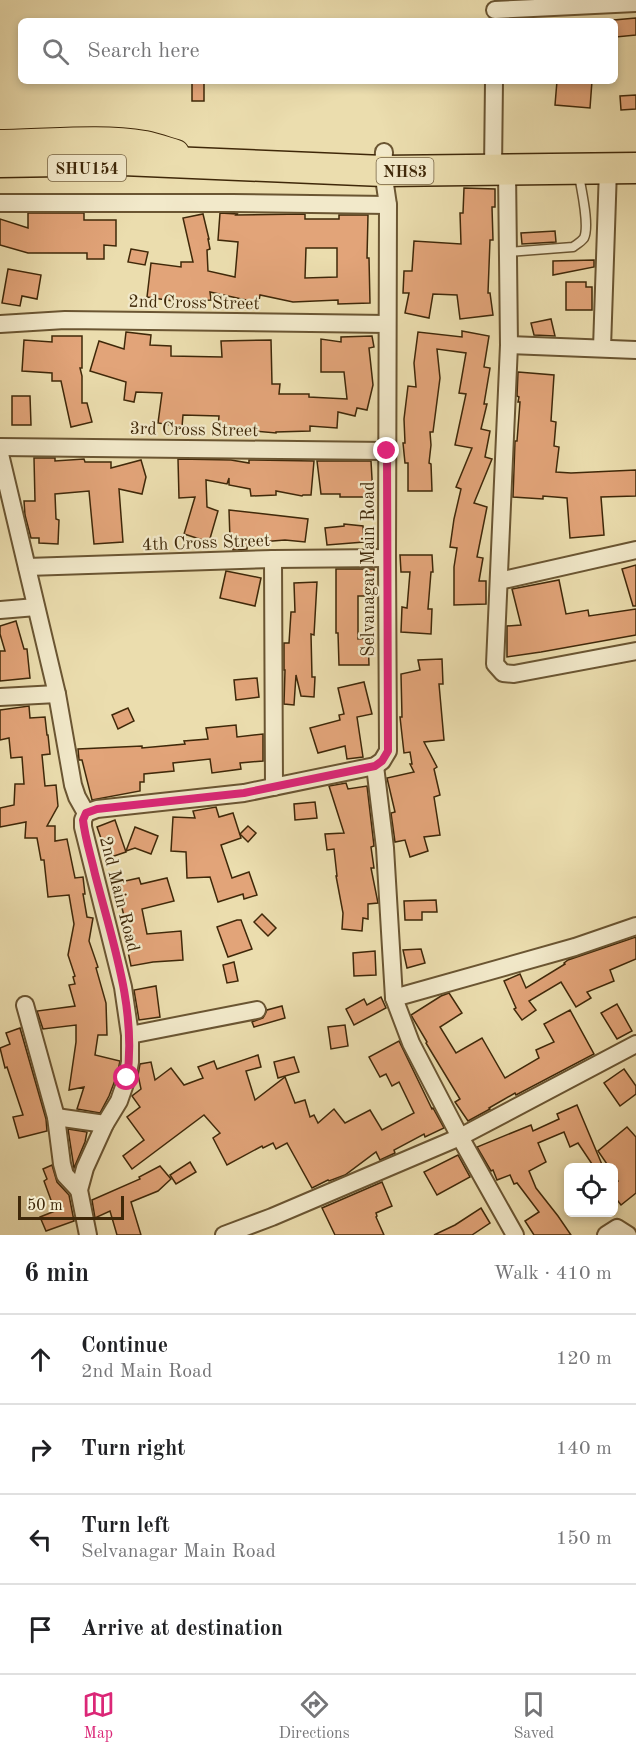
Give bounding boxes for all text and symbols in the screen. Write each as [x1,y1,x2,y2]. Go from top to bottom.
search box [18,18,618,84]
icon: search [39,35,72,68]
text: Search here [87,40,200,62]
road number: SHU154 [48,155,126,181]
road number: NH83 [376,158,434,184]
street label: 2nd Cross Street [128,293,260,313]
street label: 3rd Cross Street [129,420,259,440]
route end [373,437,399,463]
street label: Selvanagar Main Road [360,481,378,657]
street label: 4th Cross Street [142,532,270,554]
street label: 2nd Main Road [96,835,142,954]
route start [113,1064,139,1090]
map controls [564,1163,618,1217]
button: locate [564,1163,618,1217]
scale bar [18,1193,124,1220]
text: 50 m [27,1198,63,1214]
text: 6 min [24,1261,89,1287]
text: Walk · 410 m [493,1264,612,1284]
text: Continue [81,1335,168,1357]
icon: ahead [24,1343,57,1376]
text: 120 m [556,1349,612,1369]
text: 2nd Main Road [81,1362,212,1382]
icon: right [24,1433,57,1466]
text: Turn right [81,1438,185,1460]
text: 140 m [556,1439,612,1459]
text: Turn left [81,1515,170,1537]
icon: left [24,1523,57,1556]
text: 150 m [556,1529,612,1549]
text: Selvanagar Main Road [81,1542,276,1562]
icon: arrive [24,1613,57,1646]
text: Arrive at destination [81,1618,283,1640]
tab: Map [82,1688,115,1744]
tab: Directions [279,1688,350,1744]
tab: Saved [513,1688,554,1744]

